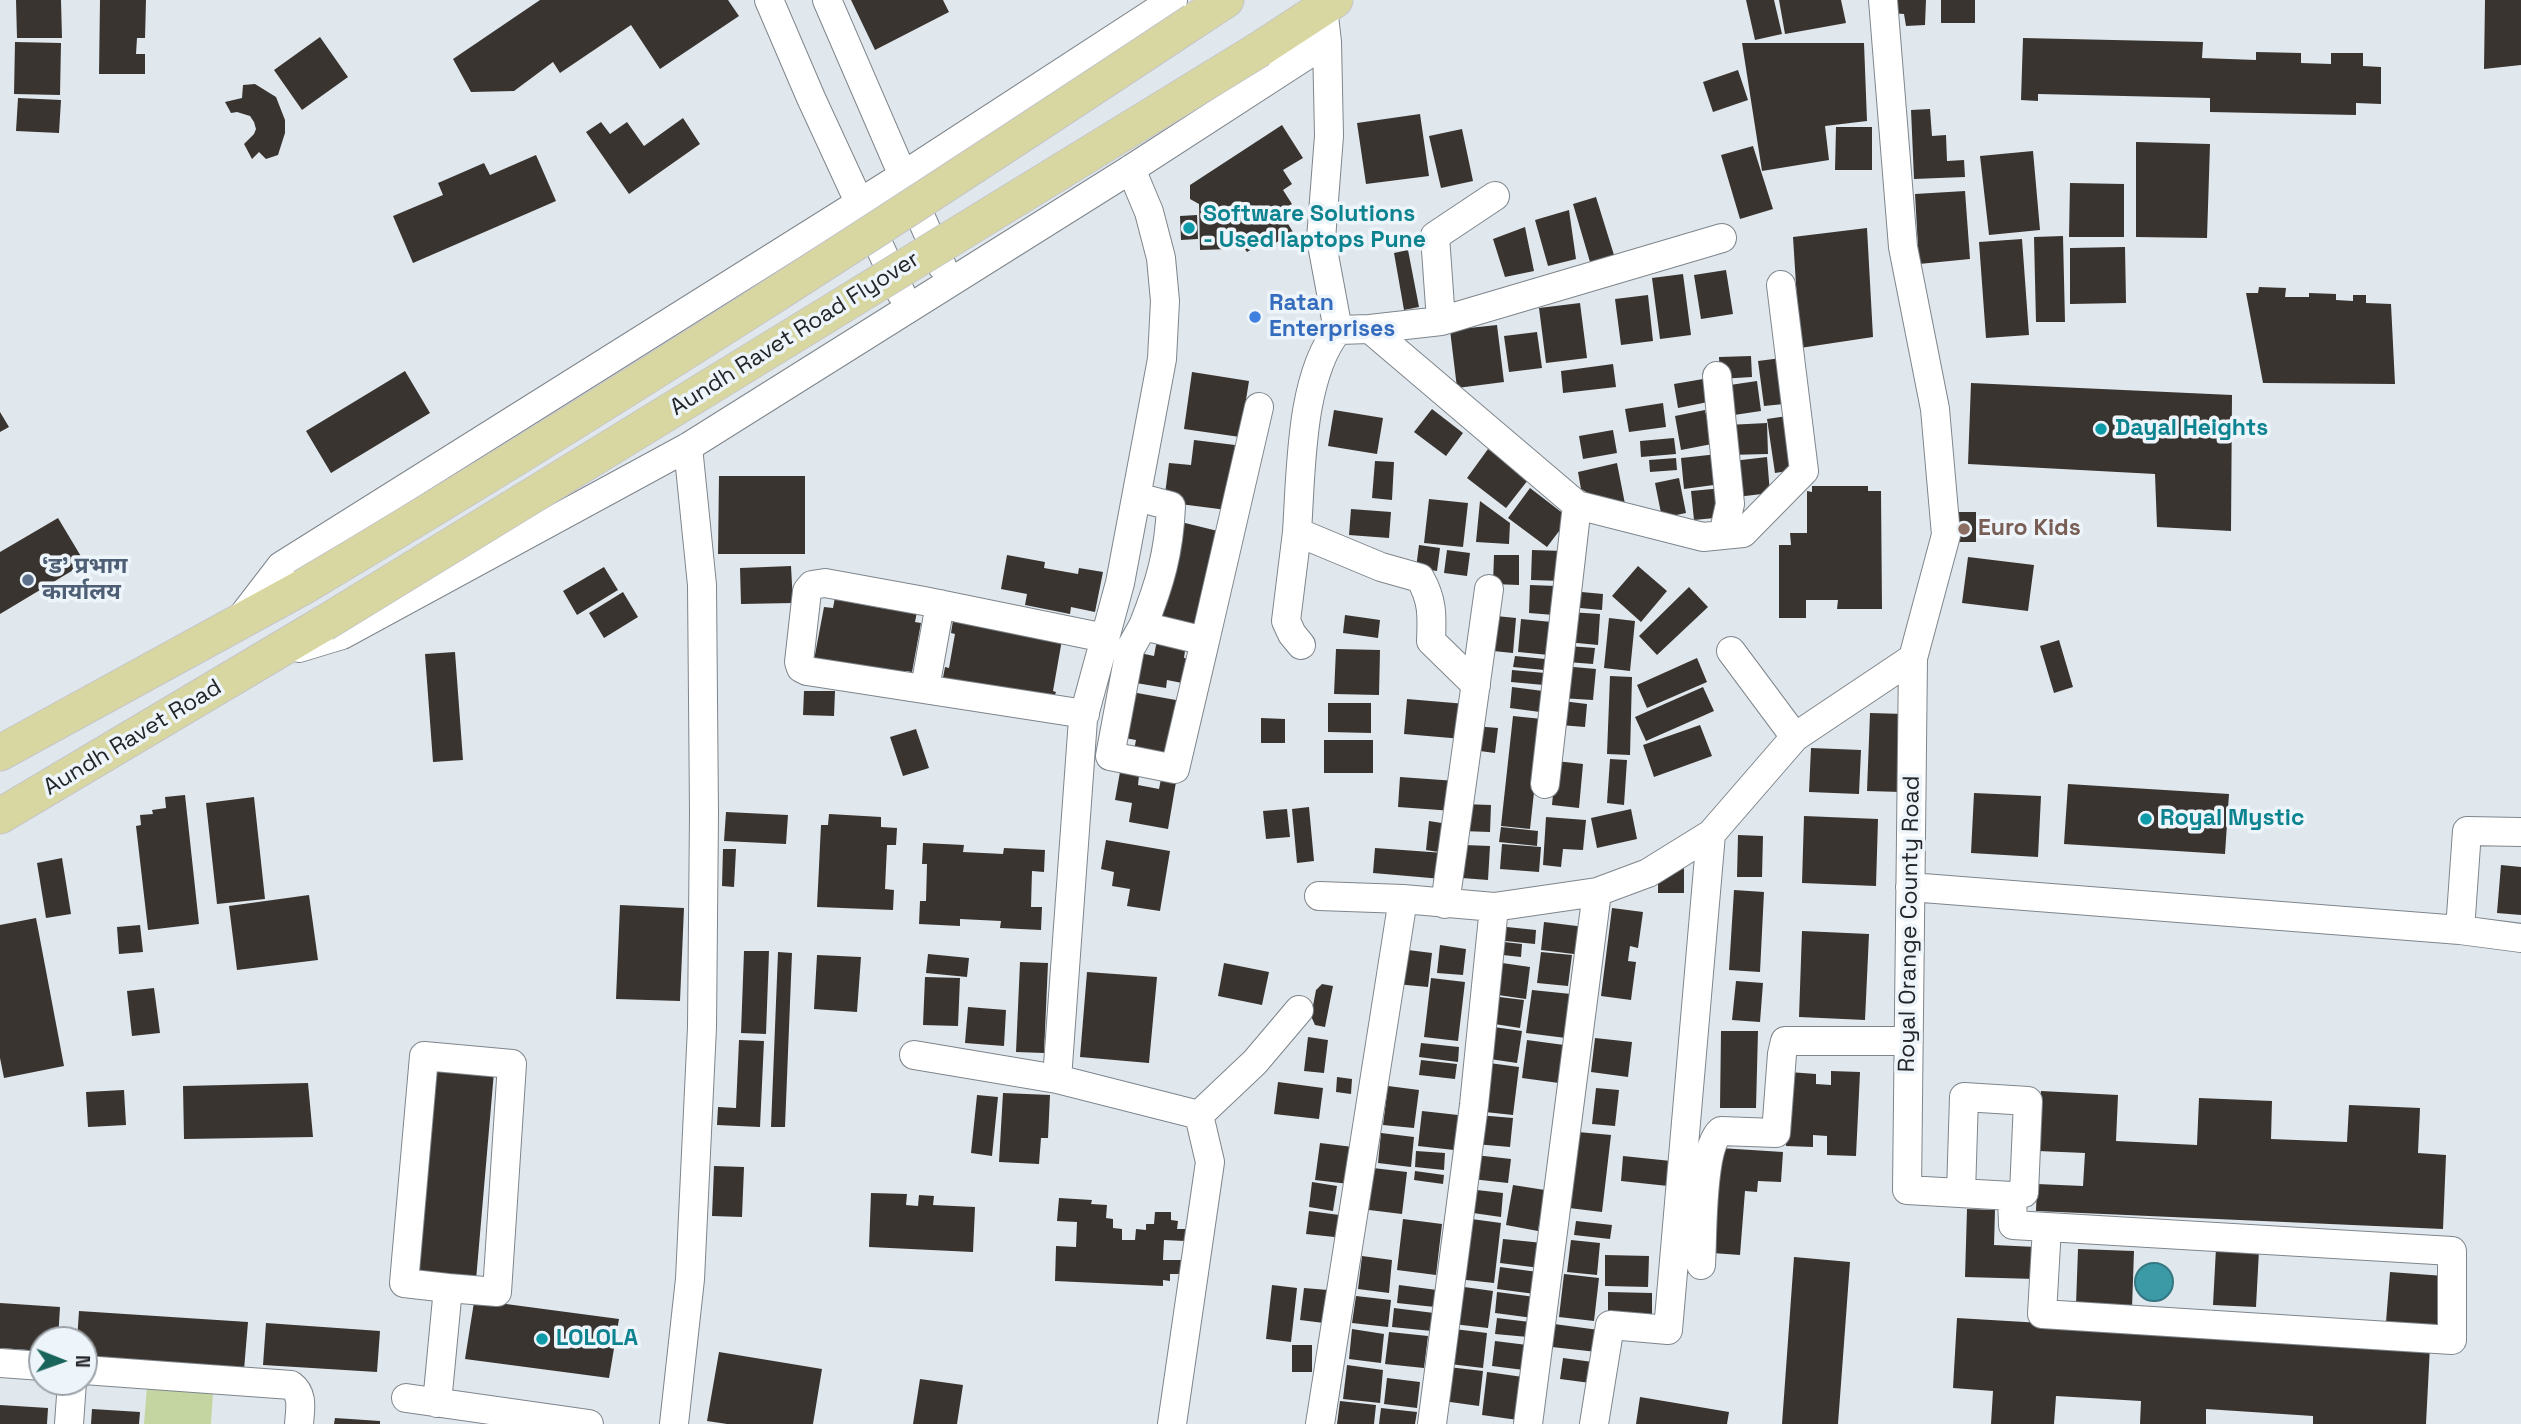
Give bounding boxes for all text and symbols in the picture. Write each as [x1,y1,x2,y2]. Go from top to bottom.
place label: Software Solutions - Used laptops Pune [1203,201,1426,255]
marker: Software Solutions - Used laptops Pune [1181,220,1197,236]
street label: Aundh Ravet Road Flyover [665,246,925,422]
place label: Ratan Enterprises [1269,290,1395,344]
marker: Ratan Enterprises [1247,309,1263,325]
place label: Dayal Heights [2115,415,2268,443]
marker: Dayal Heights [2093,421,2109,437]
place label: Euro Kids [1978,515,2081,543]
marker: Euro Kids [1956,521,1972,537]
place label: ‘ड’ प्रभाग कार्यालय [42,553,128,607]
marker: ‘ड’ प्रभाग कार्यालय [20,572,36,588]
street label: Aundh Ravet Road [39,674,227,802]
street label: Royal Orange County Road [1894,775,1926,1073]
place label: Royal Mystic [2160,805,2304,833]
marker: Royal Mystic [2138,811,2154,827]
place label: LOLOLA [556,1325,638,1353]
north arrow [28,1326,98,1396]
marker: LOLOLA [534,1331,550,1347]
text: N [70,1355,95,1368]

